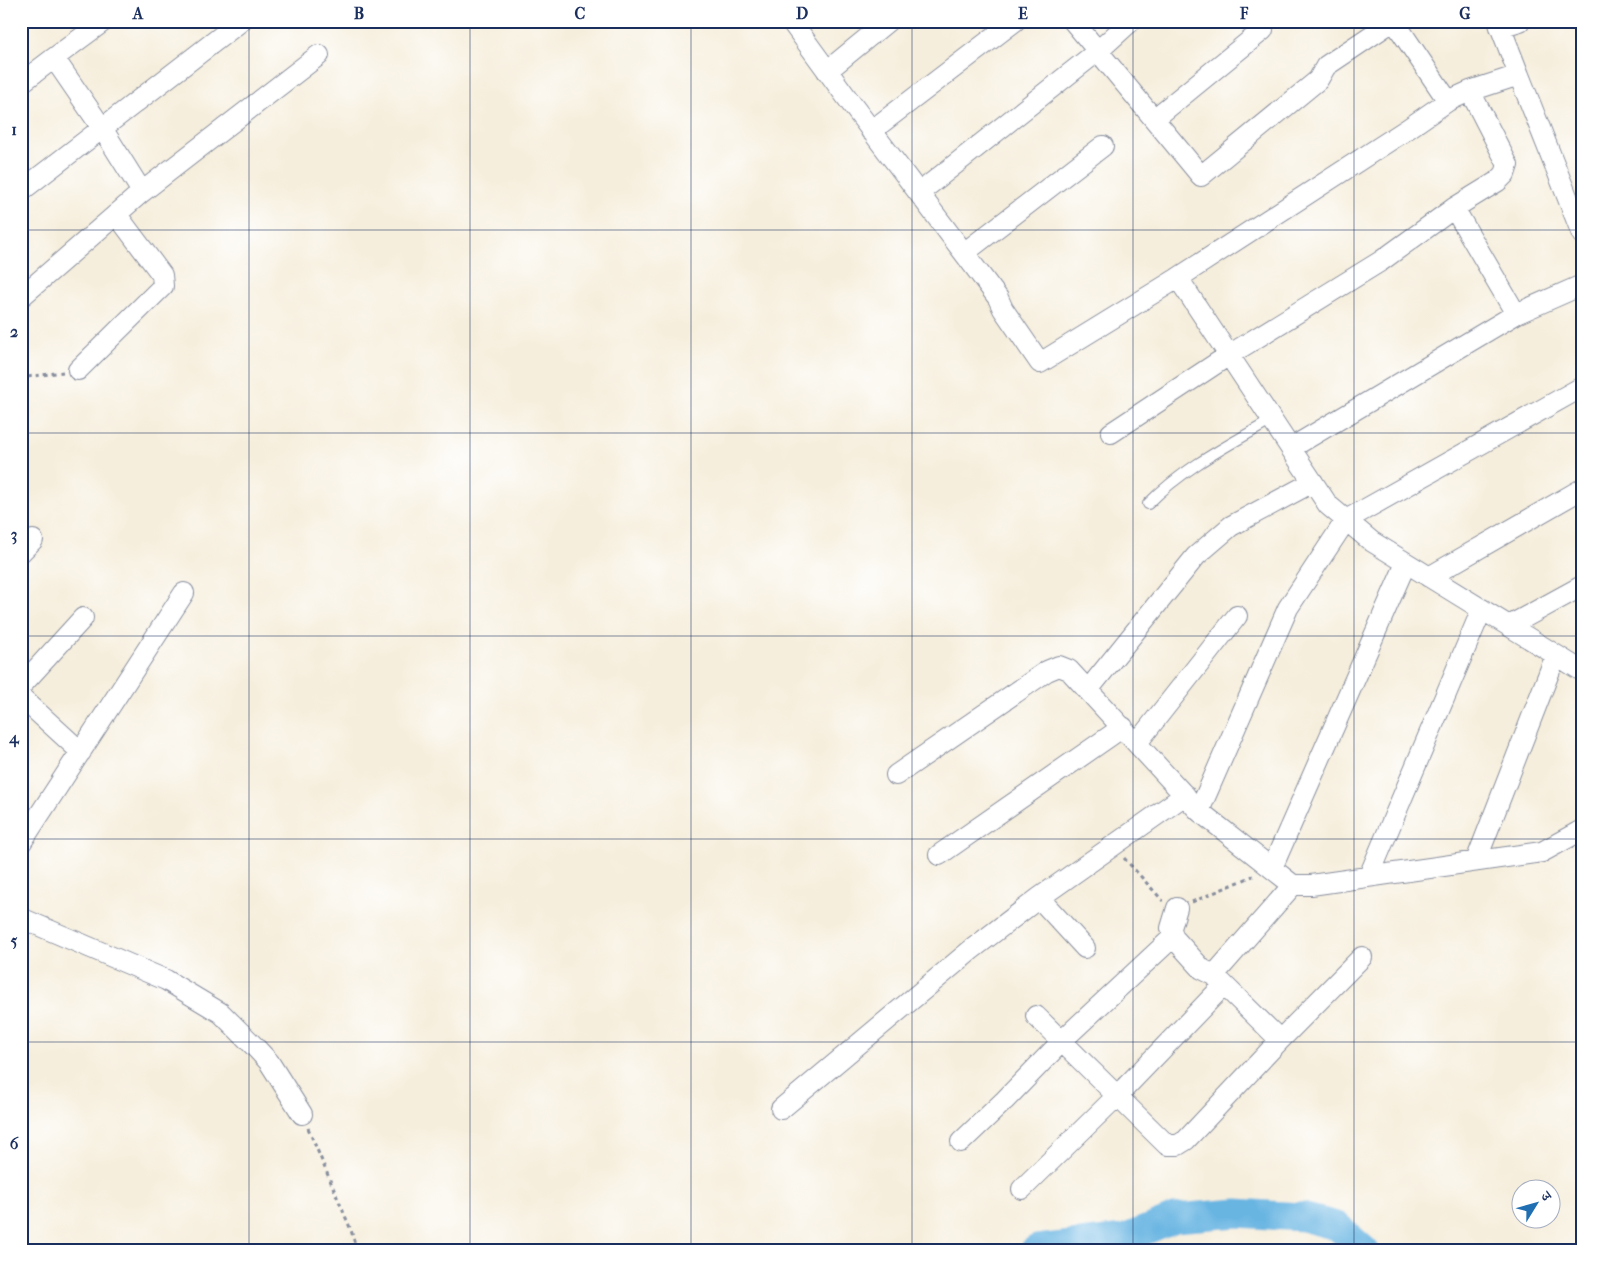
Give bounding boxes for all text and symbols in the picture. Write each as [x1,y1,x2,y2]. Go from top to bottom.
text: A [132,4,144,23]
text: B [354,4,364,23]
text: C [575,4,586,23]
text: D [796,4,808,23]
text: E [1018,4,1028,23]
text: F [1239,4,1249,23]
text: G [1459,4,1471,23]
text: 1 [11,120,17,139]
text: 2 [10,322,18,341]
text: 3 [11,525,17,545]
text: 4 [8,728,20,748]
text: 5 [11,931,18,950]
text: 6 [10,1134,19,1153]
north arrow [1510,1180,1560,1230]
text: उ [1536,1188,1555,1205]

